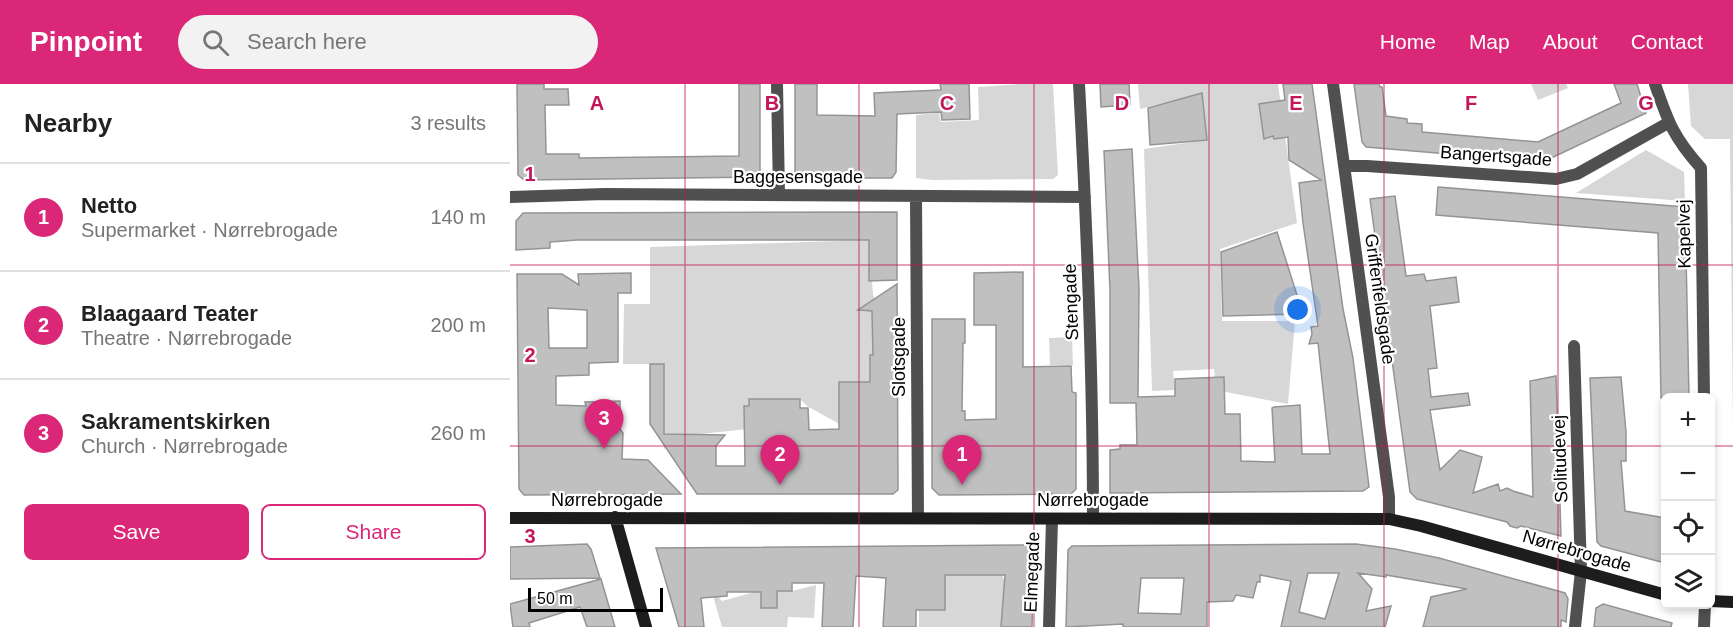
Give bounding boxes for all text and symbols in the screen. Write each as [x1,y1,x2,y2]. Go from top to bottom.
search box [178,15,598,69]
text: Pinpoint [30,26,142,57]
icon: search [199,26,232,59]
text: Search here [247,29,367,54]
text: Home [1380,30,1436,53]
text: Map [1469,30,1510,53]
text: About [1543,30,1598,53]
text: Contact [1631,30,1703,53]
text: A [590,92,604,114]
text: B [765,92,779,114]
text: C [940,92,954,114]
text: D [1115,92,1129,114]
text: E [1289,92,1303,114]
text: F [1465,92,1477,114]
text: G [1638,92,1654,114]
text: Nearby [24,108,112,138]
text: 3 results [410,112,486,134]
street label: Bangertsgade [1439,142,1553,170]
text: 1 [524,163,536,185]
street label: Baggesensgade [733,167,863,187]
text: Netto [81,193,137,218]
street label: Kapelvej [1673,199,1695,269]
text: 1 [38,206,49,228]
text: 140 m [430,206,486,228]
text: Supermarket · Nørrebrogade [81,219,338,241]
street label: Griffenfeldsgade [1361,232,1399,366]
street label: Stengade [1060,263,1082,341]
your location [1283,295,1312,324]
text: Blaagaard Teater [81,301,258,326]
text: 2 [38,314,49,336]
text: 200 m [430,314,486,336]
street label: Slotsgade [889,317,909,397]
text: Theatre · Nørrebrogade [81,327,292,349]
text: 2 [524,344,536,366]
map controls [1661,393,1715,609]
button: + [1661,393,1715,447]
pin: 3 [584,400,623,449]
text: Sakramentskirken [81,409,271,434]
street label: Solitudevej [1548,415,1572,503]
text: 3 [38,422,49,444]
text: 260 m [430,422,486,444]
text: Church · Nørrebrogade [81,435,288,457]
pin: 2 [760,436,800,485]
pin: 1 [942,436,982,485]
button: − [1661,447,1715,501]
street label: Nørrebrogade [551,490,663,510]
street label: Nørrebrogade [1037,490,1149,510]
button: locate [1661,501,1715,555]
button: Save [24,504,249,560]
button: Share [261,504,486,560]
text: 3 [524,525,536,547]
street label: Nørrebrogade [1520,526,1634,576]
street label: Elmegade [1021,531,1043,613]
button: layers [1661,555,1715,609]
scale bar [528,585,663,612]
text: 50 m [537,590,573,607]

